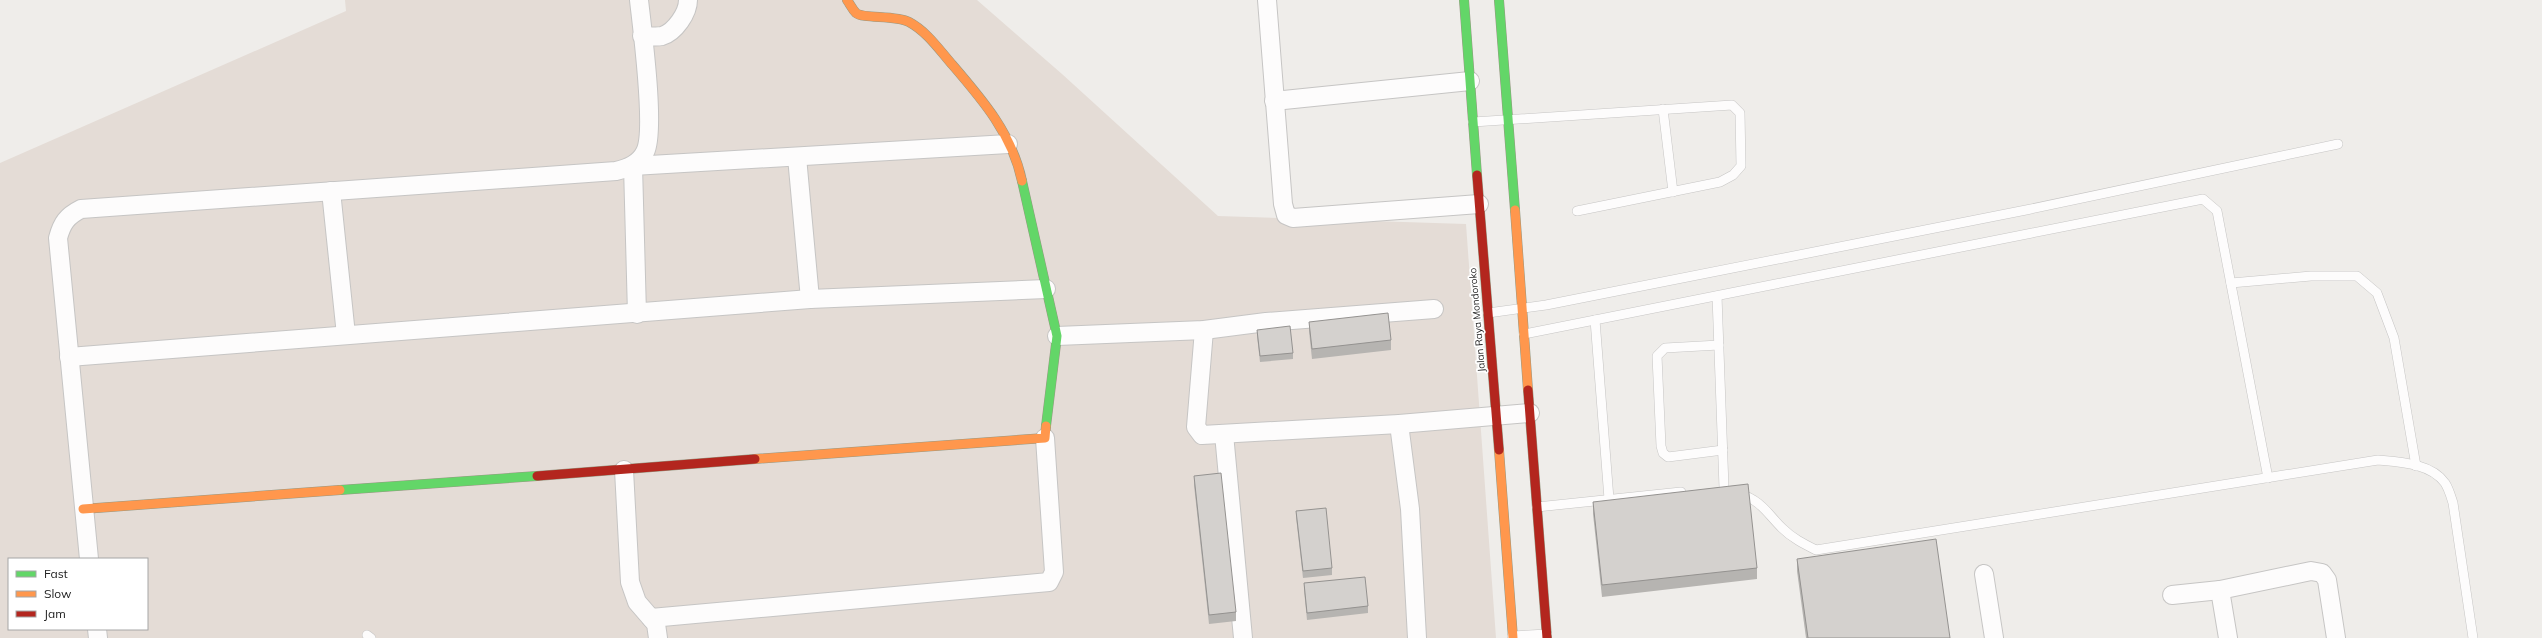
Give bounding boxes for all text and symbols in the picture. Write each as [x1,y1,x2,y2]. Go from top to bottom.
street label: Jalan Raya Mondoroko [1466,267,1488,373]
legend [8,558,148,630]
text: Fast [44,566,68,581]
text: Slow [44,586,72,601]
text: Jam [44,606,66,621]

